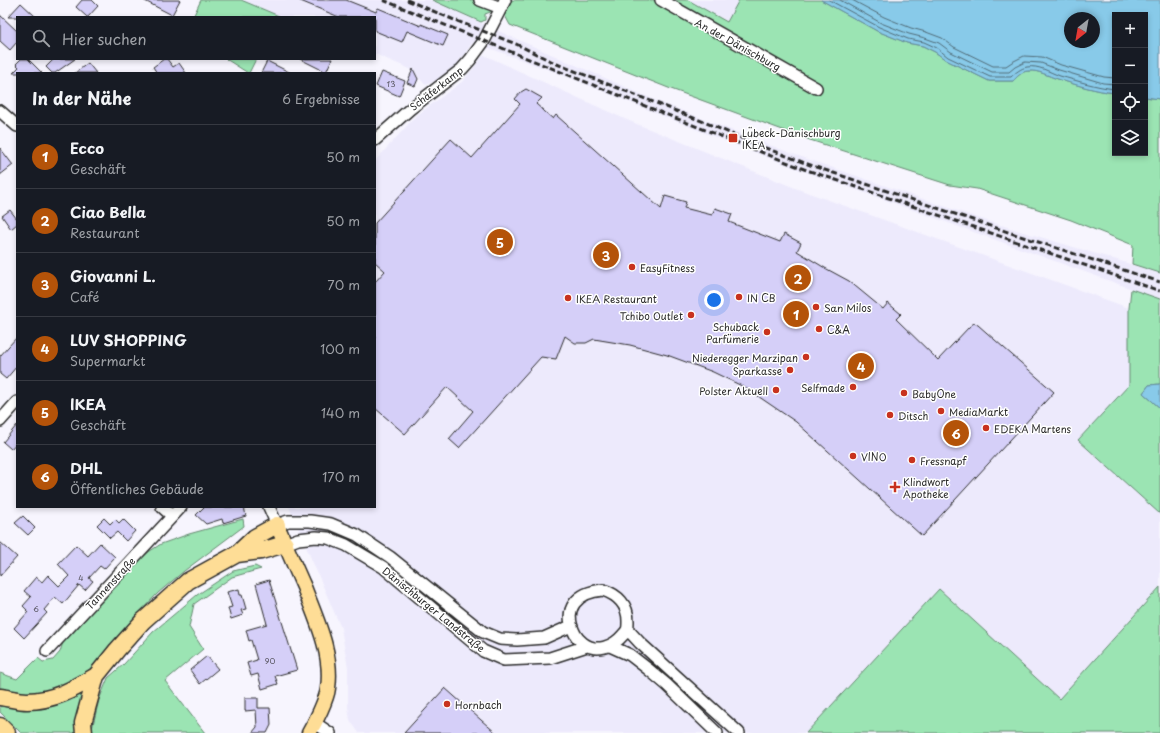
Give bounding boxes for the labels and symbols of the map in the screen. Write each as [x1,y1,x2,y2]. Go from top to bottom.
north arrow [1064,12,1100,48]
street label: An der Dänischburg [692,14,784,74]
street label: Schäferkamp [406,62,466,114]
house number: 13 [387,78,395,90]
place label: Lübeck-Dänischburg IKEA [742,125,841,152]
marker: Lübeck-Dänischburg IKEA [727,132,739,144]
pin: 5 [487,227,513,257]
pin: 3 [593,240,619,270]
place label: EasyFitness [640,260,695,276]
marker: EasyFitness [627,262,637,272]
pin: 2 [785,263,811,293]
your location [704,290,724,310]
place label: IN CB [747,290,775,305]
place label: IKEA Restaurant [576,291,657,306]
marker: IN CB [734,292,744,302]
marker: IKEA Restaurant [563,293,573,303]
pin: 1 [783,299,809,329]
place label: San Milos [824,300,872,315]
marker: San Milos [811,302,821,312]
place label: Tchibo Outlet [620,308,683,323]
marker: Tchibo Outlet [686,310,696,320]
place label: Schuback Parfümerie [706,319,759,346]
place label: C&A [827,322,850,337]
marker: C&A [814,324,824,334]
marker: Schuback Parfümerie [762,327,772,337]
place label: Niederegger Marzipan [692,350,798,365]
pin: 4 [848,351,874,381]
marker: Niederegger Marzipan [801,352,811,362]
place label: Sparkasse [733,363,782,378]
marker: Sparkasse [785,365,795,375]
place label: Selfmade [801,380,845,395]
marker: Selfmade [848,382,858,392]
place label: Polster Aktuell [699,383,768,398]
marker: Polster Aktuell [771,385,781,395]
place label: BabyOne [912,386,957,402]
marker: BabyOne [899,388,909,398]
place label: MediaMarkt [949,404,1008,419]
marker: MediaMarkt [936,406,946,416]
place label: Ditsch [898,408,928,423]
marker: Ditsch [885,410,895,420]
pin: 6 [943,418,969,448]
place label: EDEKA Martens [994,421,1072,436]
marker: EDEKA Martens [981,423,991,433]
place label: VINO [861,449,887,464]
marker: VINO [848,451,858,461]
place label: Fressnapf [920,453,967,468]
marker: Fressnapf [907,455,917,465]
place label: Klindwort Apotheke [903,474,949,501]
marker: Klindwort Apotheke [890,482,900,492]
street label: Tannenstraße [82,553,138,613]
street label: Dänischburger Landstraße [380,563,488,655]
house number: 4 [78,572,84,584]
house number: 6 [33,603,39,615]
house number: 90 [265,655,275,667]
place label: Hornbach [455,697,502,712]
marker: Hornbach [442,699,452,709]

